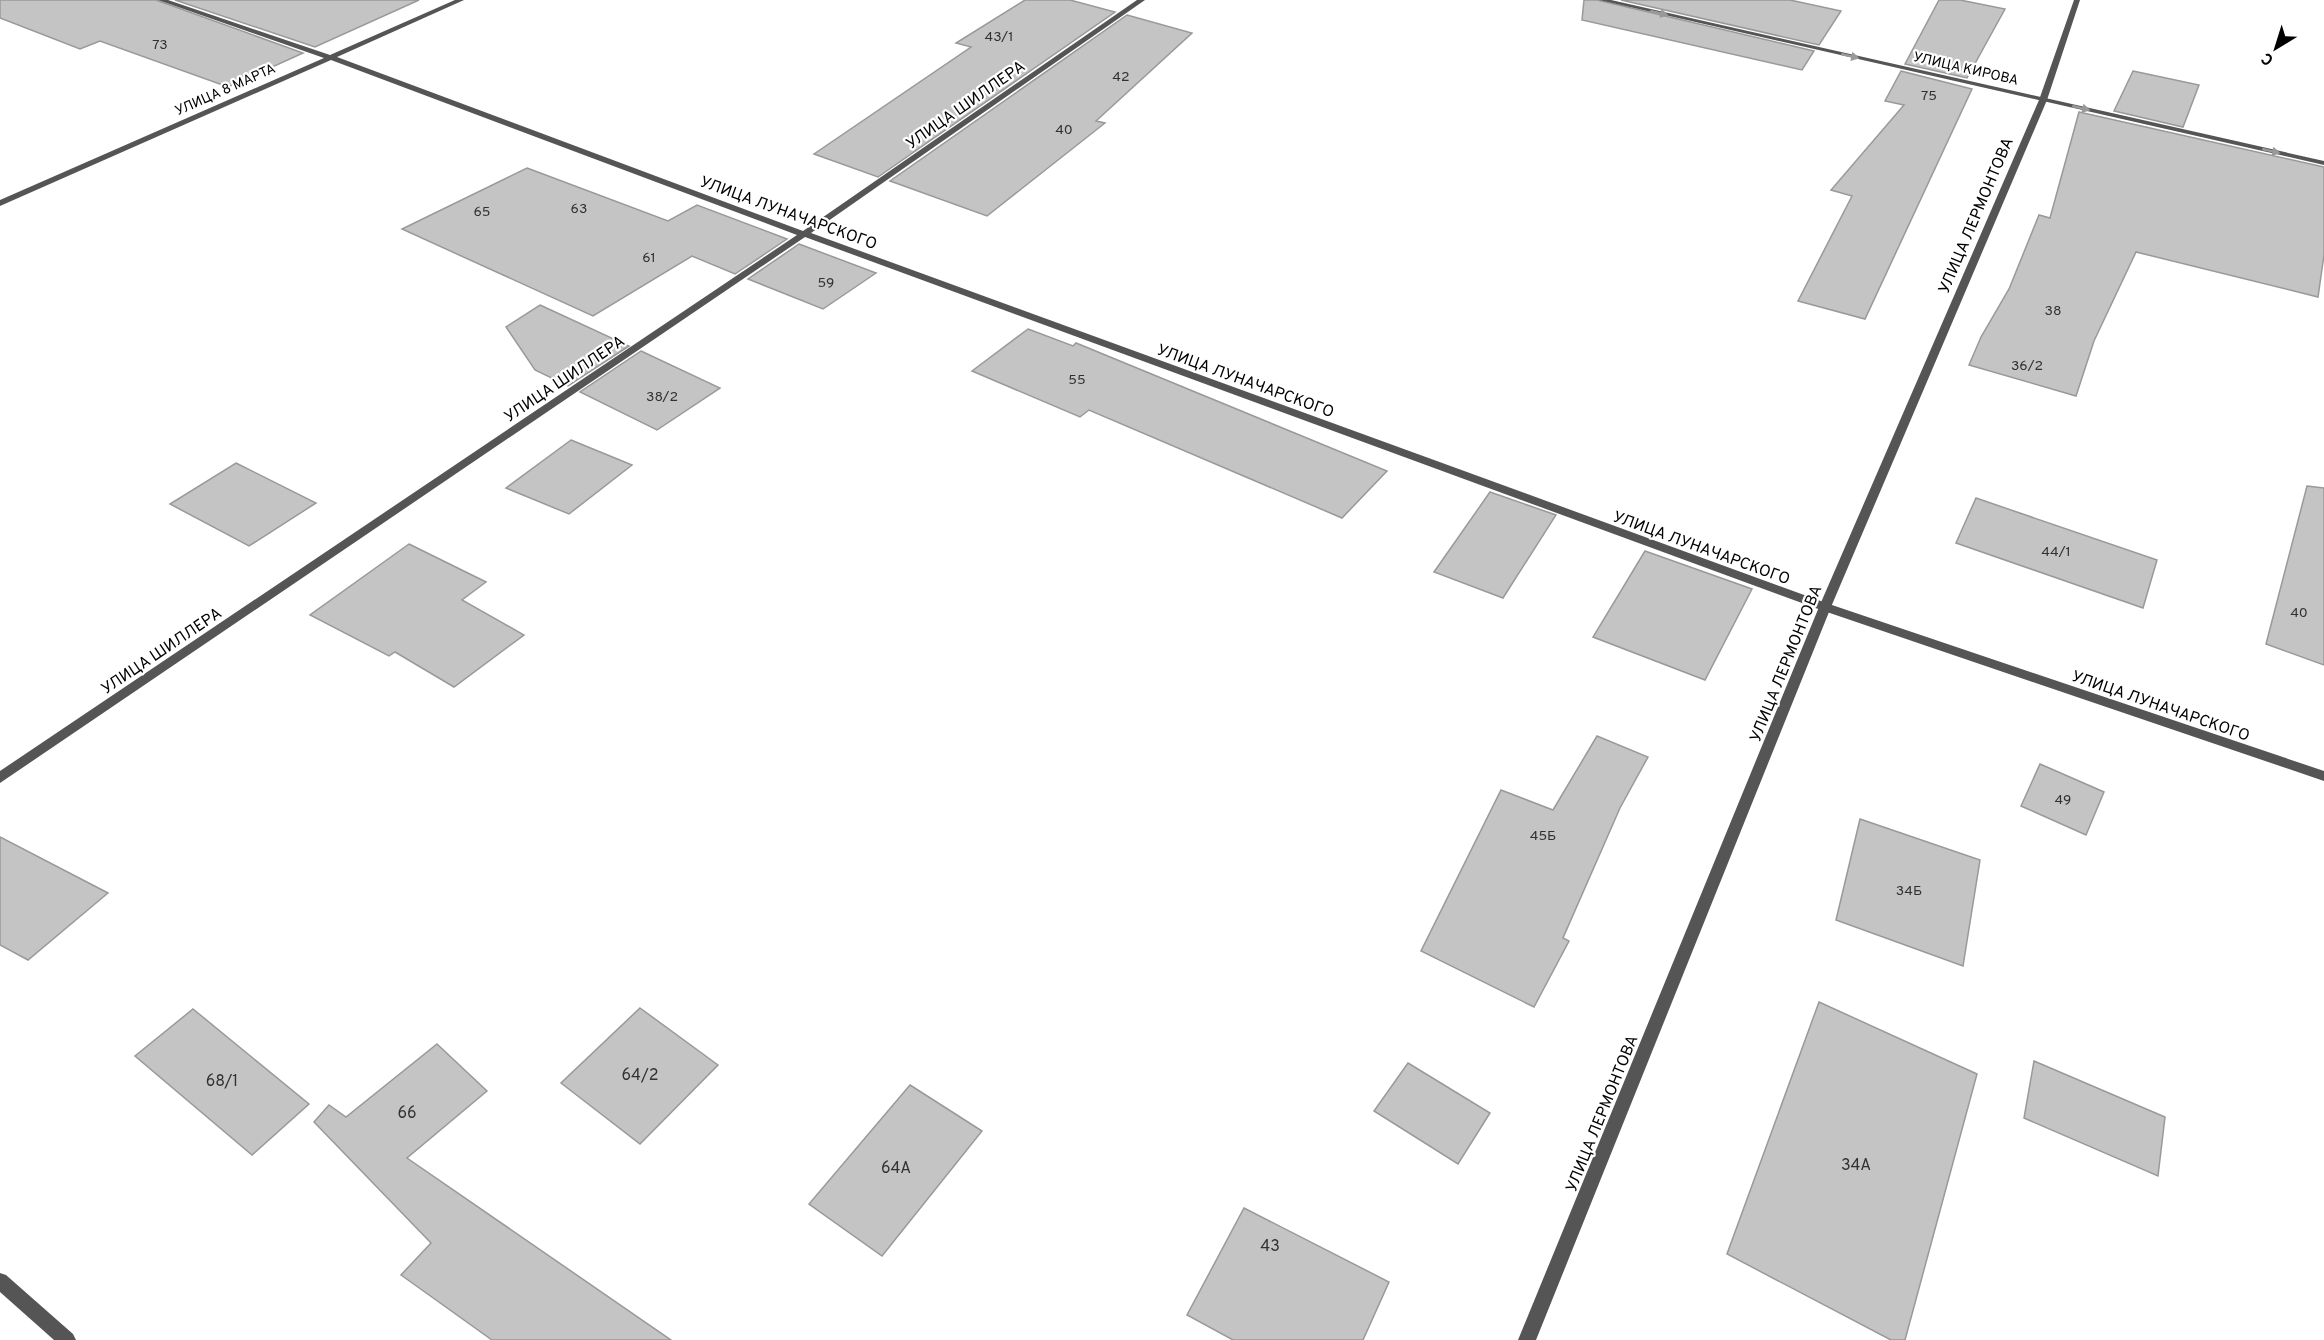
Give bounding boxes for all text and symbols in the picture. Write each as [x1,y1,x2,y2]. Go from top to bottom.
one-way arrow [1650,9,1669,18]
north arrow [2246,18,2306,78]
house number: 43/1 [985,29,1013,46]
house number: 73 [152,37,168,54]
text: С [2258,47,2278,69]
street label: УЛИЦА КИРОВА [1911,49,2020,90]
one-way arrow [1840,52,1859,61]
street label: УЛИЦА ШИЛЛЕРА [903,57,1030,154]
street label: УЛИЦА 8 МАРТА [173,61,279,120]
house number: 42 [1112,69,1130,86]
house number: 75 [1921,88,1937,105]
one-way arrow [2072,104,2090,114]
house number: 40 [1055,122,1073,139]
street label: УЛИЦА ЛЕРМОНТОВА [1935,135,2019,297]
one-way arrow [2262,147,2281,156]
street label: УЛИЦА ЛУНАЧАРСКОГО [697,173,880,255]
house number: 63 [571,201,587,218]
house number: 65 [473,204,491,221]
house number: 61 [642,250,656,267]
house number: 59 [818,275,834,292]
house number: 38 [2045,303,2061,320]
street label: УЛИЦА ШИЛЛЕРА [501,332,629,427]
street label: УЛИЦА ЛУНАЧАРСКОГО [1154,341,1337,423]
house number: 36/2 [2011,358,2043,375]
house number: 55 [1068,372,1086,389]
house number: 38/2 [646,389,678,406]
street label: УЛИЦА ЛУНАЧАРСКОГО [1610,508,1793,590]
house number: 44/1 [2041,544,2071,561]
street label: УЛИЦА ЛЕРМОНТОВА [1746,582,1828,745]
street label: УЛИЦА ШИЛЛЕРА [98,604,226,699]
house number: 40 [2290,605,2308,622]
street label: УЛИЦА ЛУНАЧАРСКОГО [2069,667,2252,747]
house number: 49 [2055,792,2071,809]
house number: 45Б [1530,828,1556,845]
house number: 34Б [1896,883,1922,900]
street label: УЛИЦА ЛЕРМОНТОВА [1562,1032,1644,1195]
house number: 64/2 [621,1066,659,1086]
house number: 68/1 [206,1072,238,1092]
house number: 66 [397,1104,417,1124]
house number: 34А [1841,1156,1871,1176]
house number: 64А [881,1159,911,1179]
house number: 43 [1260,1237,1280,1257]

